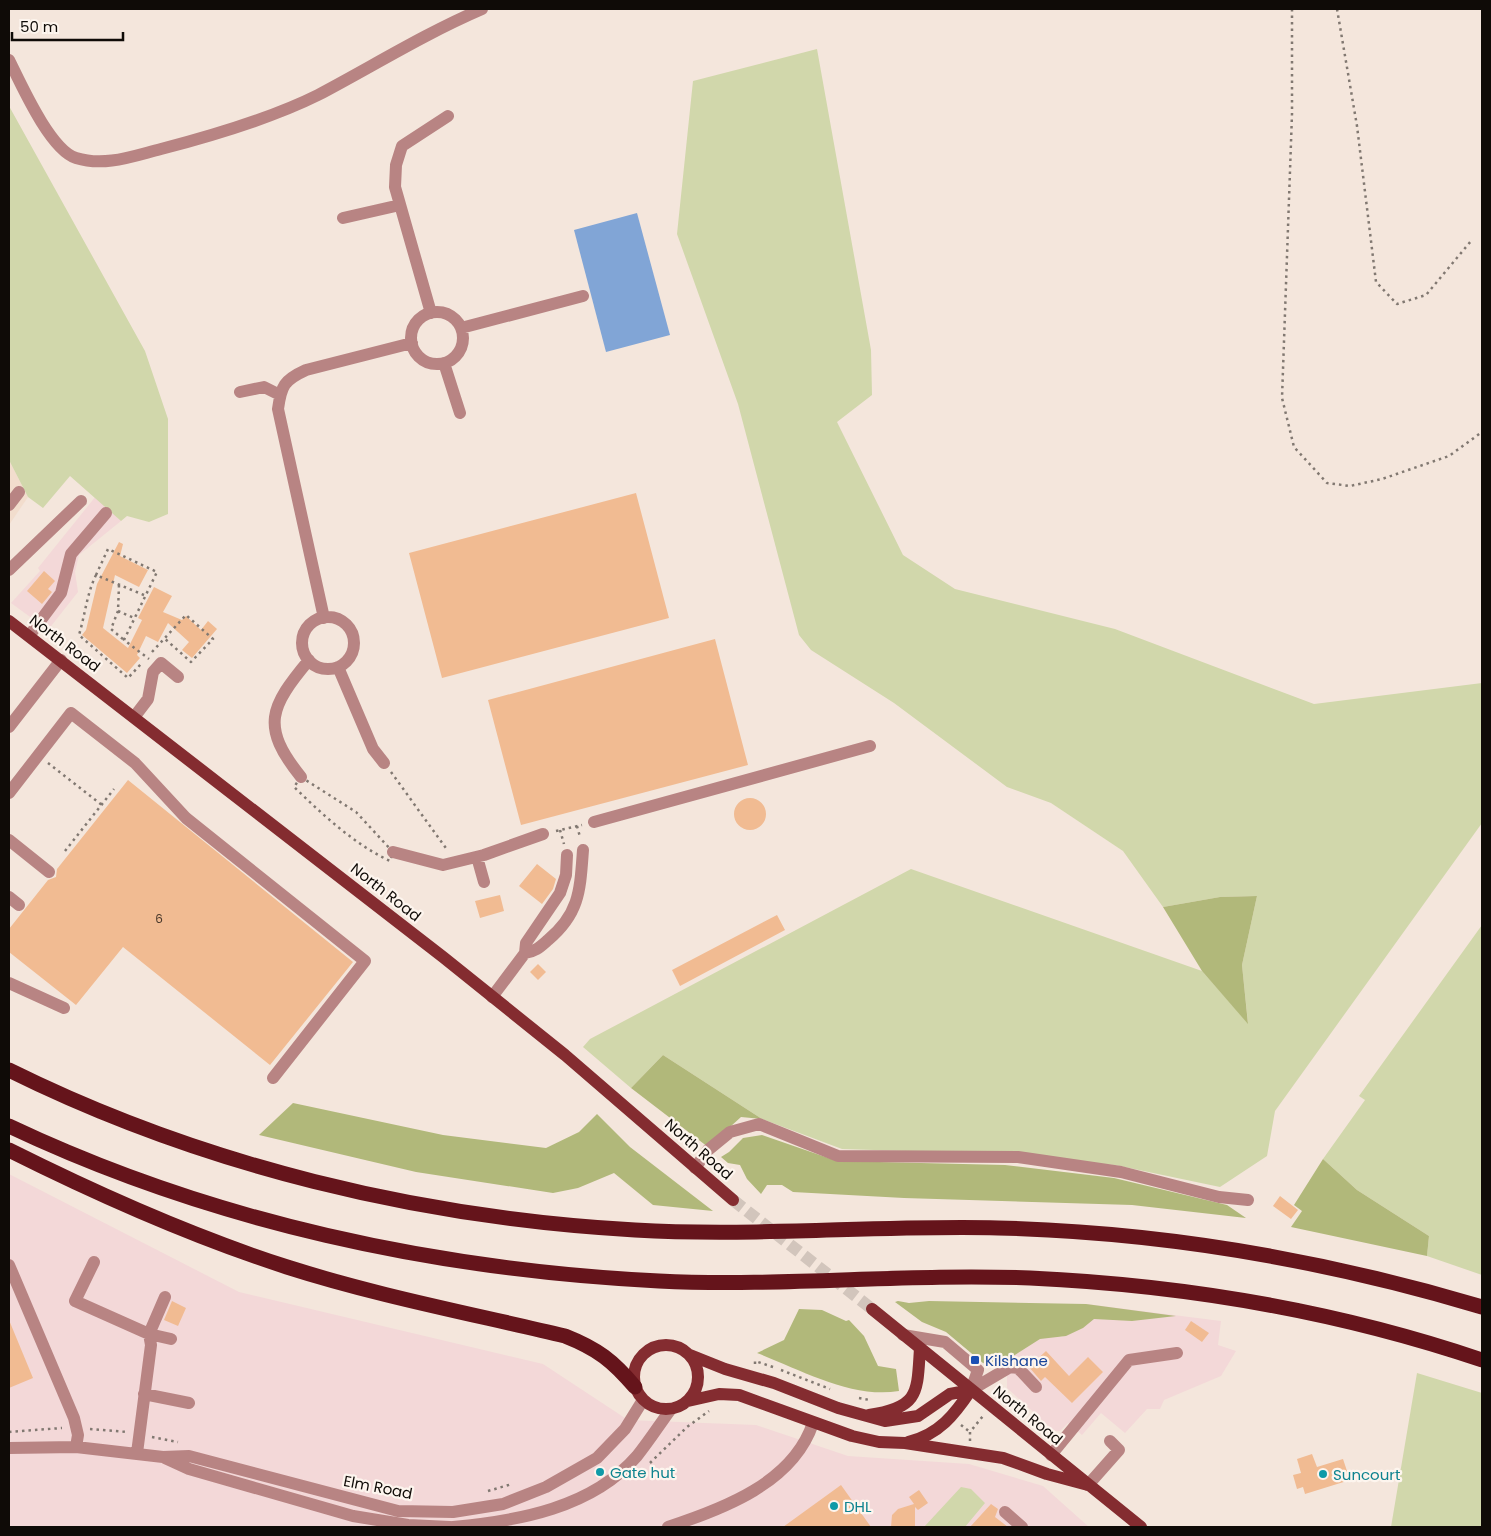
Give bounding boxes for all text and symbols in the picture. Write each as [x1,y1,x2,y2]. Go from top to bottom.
scale bar [12,10,124,42]
text: 50 m [20,16,58,37]
street label: North Road [25,609,105,677]
street label: North Road [347,858,425,926]
house number: 6 [155,910,163,927]
street label: North Road [660,1114,738,1184]
place label: Kilshane [985,1350,1048,1371]
marker: Kilshane [969,1354,981,1366]
street label: North Road [989,1380,1067,1450]
place label: Gate hut [610,1462,675,1483]
place label: Suncourt [1333,1464,1400,1485]
marker: Gate hut [594,1466,606,1478]
marker: Suncourt [1317,1468,1329,1480]
street label: Elm Road [342,1470,414,1504]
place label: DHL [844,1496,872,1517]
marker: DHL [828,1500,840,1512]

